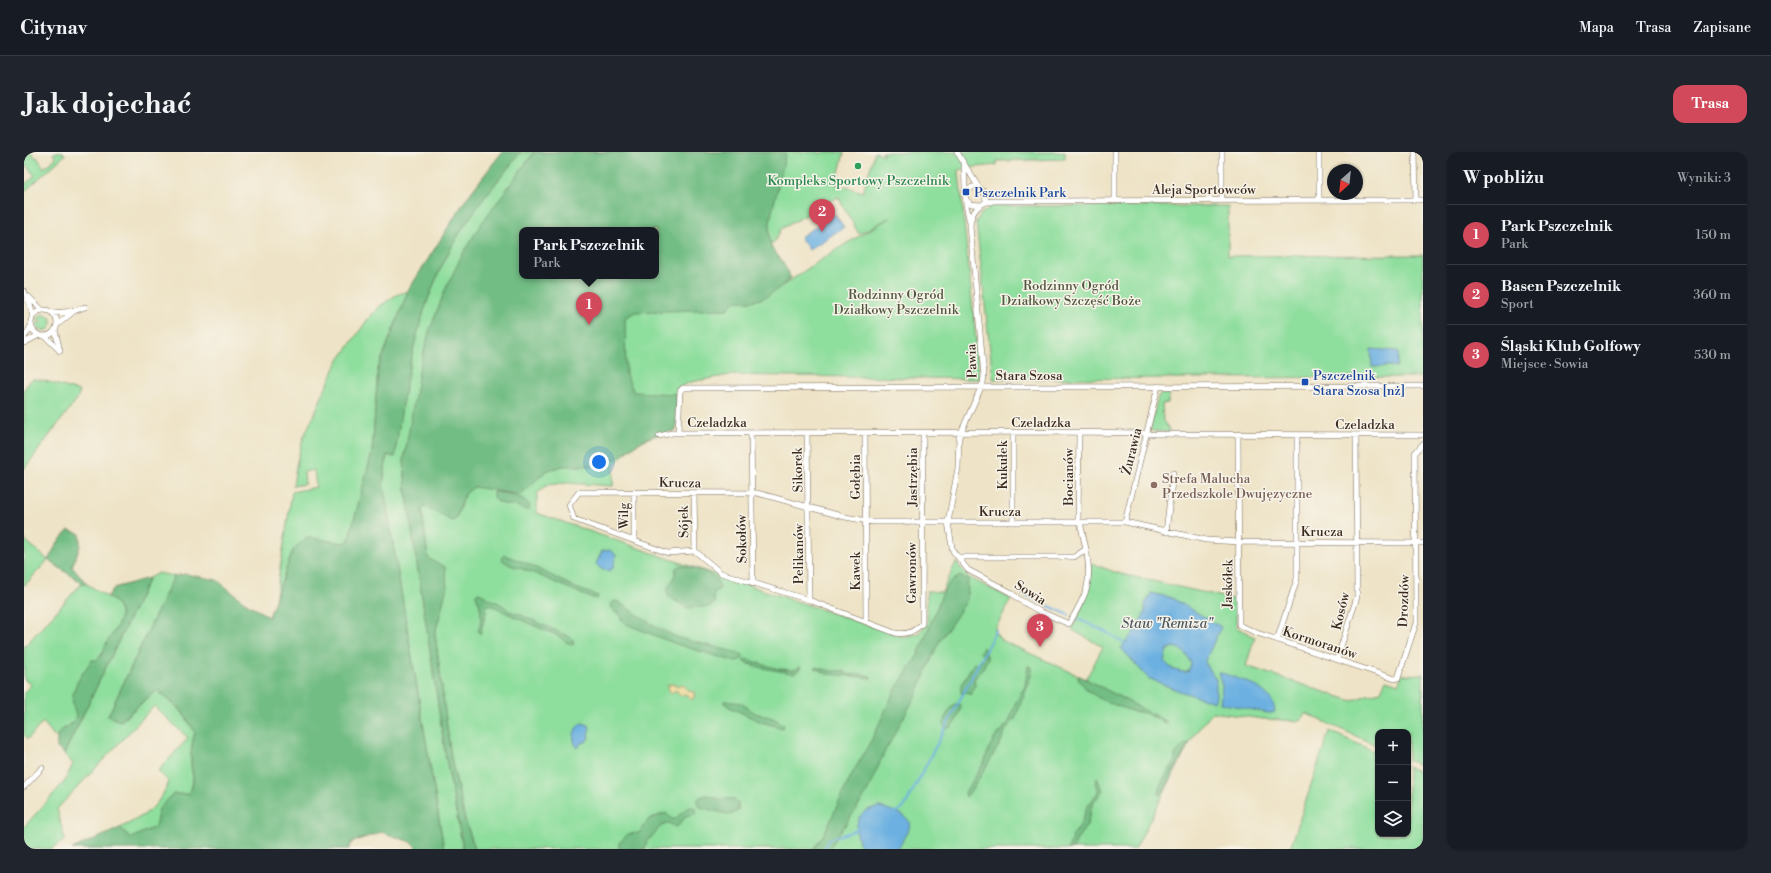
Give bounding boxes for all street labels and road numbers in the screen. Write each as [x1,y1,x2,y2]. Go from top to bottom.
street label: Aleja Sportowców [1151,182,1257,198]
street label: Pawia [963,343,981,378]
street label: Stara Szosa [996,368,1063,384]
street label: Czeladzka [687,415,747,431]
street label: Czeladzka [1011,415,1071,431]
street label: Czeladzka [1335,417,1395,433]
street label: Żurawia [1117,425,1146,476]
street label: Kukułek [995,439,1011,489]
street label: Sikorek [790,446,806,492]
street label: Jastrzębia [905,447,921,508]
street label: Bocianów [1061,447,1077,507]
street label: Gołębia [848,454,864,500]
street label: Krucza [659,475,702,491]
street label: Wilg [616,502,632,530]
street label: Sójek [676,504,692,538]
street label: Krucza [979,504,1022,520]
street label: Sokołów [734,513,750,563]
street label: Pelikanów [791,523,807,584]
street label: Krucza [1301,524,1344,540]
street label: Gawronów [904,541,920,604]
street label: Kawek [848,550,864,590]
street label: Jaskółek [1220,558,1236,610]
street label: Drozdów [1395,573,1413,628]
street label: Sowia [1012,577,1050,609]
street label: Kosów [1329,590,1354,632]
street label: Kormoranów [1281,623,1360,663]

